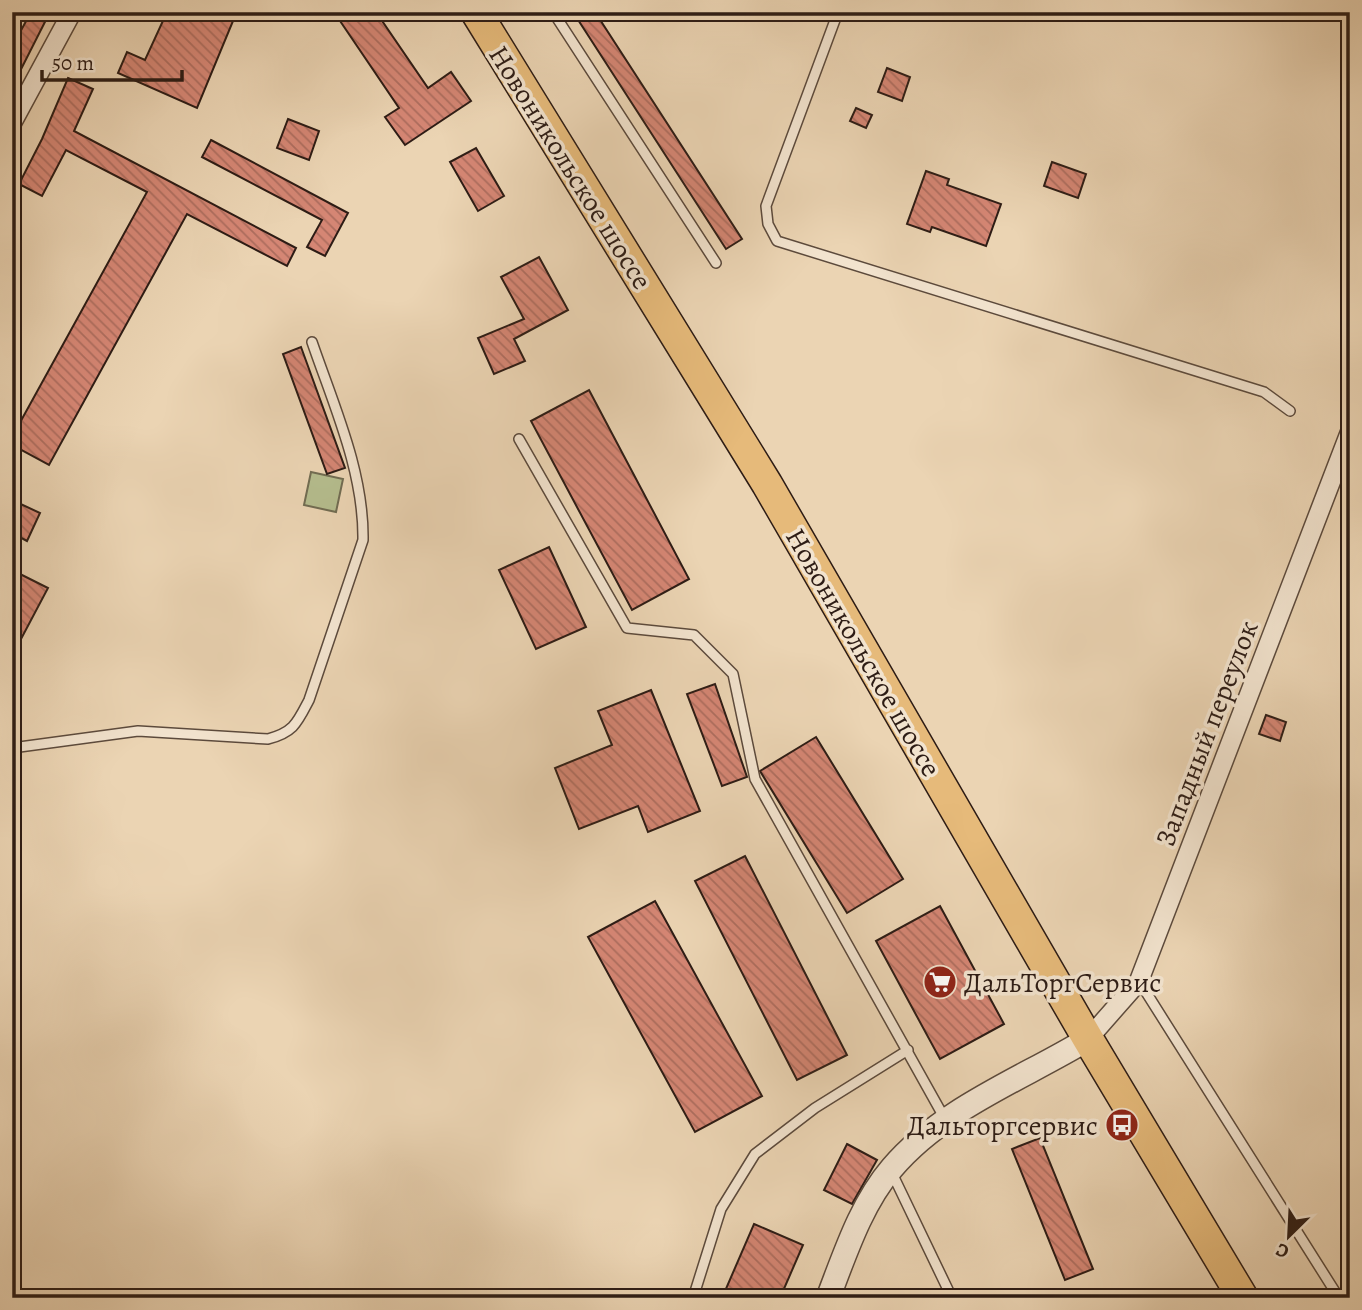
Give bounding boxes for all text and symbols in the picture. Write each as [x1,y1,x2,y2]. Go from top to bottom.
scale bar [42,38,182,82]
street label: Новоникольское шоссе [480,38,661,297]
text: 50 m [52,49,94,77]
street label: Новоникольское шоссе [776,521,950,784]
street label: Западный переулок [1146,615,1267,852]
supermarket icon: ДальТоргСервис [921,963,959,1001]
place label: ДальТоргСервис [964,964,1161,1002]
bus stop icon: Дальторгсервис [1103,1106,1141,1144]
place label: Дальторгсервис [907,1107,1098,1145]
north arrow [1254,1202,1324,1272]
text: С [1272,1236,1293,1265]

